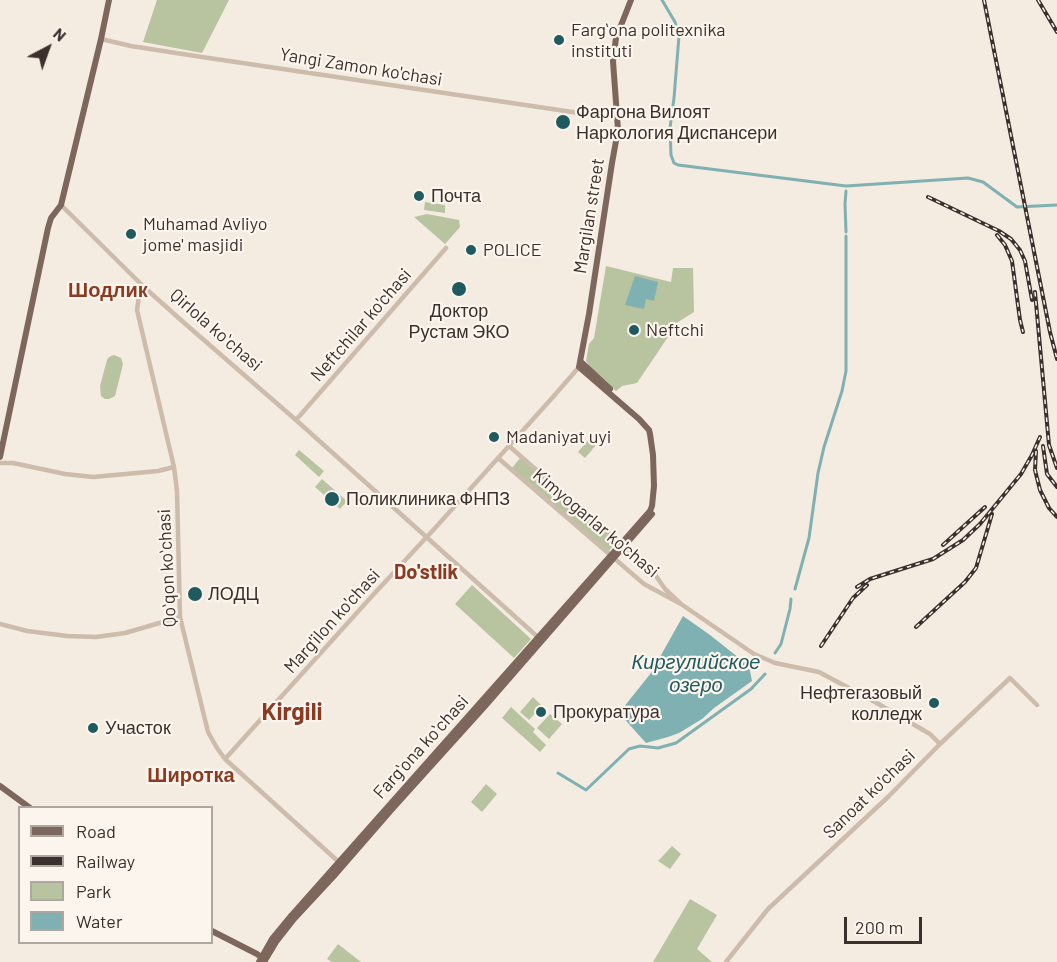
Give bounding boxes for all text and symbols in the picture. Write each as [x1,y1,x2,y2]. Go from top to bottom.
north arrow [18,18,78,78]
place label: Fargʻona politexnika instituti [571,19,726,62]
text: N [50,23,70,45]
marker: Fargʻona politexnika instituti [552,33,566,47]
street label: Yangi Zamon ko'chasi [278,43,444,91]
place label: Фаргона Вилоят Наркология Диспансери [576,101,777,144]
marker: Фаргона Вилоят Наркология Диспансери [554,113,572,131]
street label: Margilan street [569,157,609,275]
place label: Почта [431,185,481,207]
marker: Почта [412,189,426,203]
place label: Muhamad Avliyo jome' masjidi [143,213,267,256]
marker: Muhamad Avliyo jome' masjidi [124,227,138,241]
place label: POLICE [483,239,542,261]
marker: POLICE [464,243,478,257]
street label: Neftchilar ko'chasi [306,264,416,386]
district label: Шодлик [68,278,148,302]
marker: Доктор Рустам ЭКО [450,280,468,298]
street label: Qirlola koʻchasi [166,284,266,376]
place label: Доктор Рустам ЭКО [408,300,510,342]
place label: Neftchi [646,319,704,341]
marker: Neftchi [627,323,641,337]
place label: Madaniyat uyi [506,426,611,448]
marker: Madaniyat uyi [487,430,501,444]
street label: Kimyogarlar ko'chasi [528,464,664,582]
place label: Поликлиника ФНПЗ [346,488,510,510]
marker: Поликлиника ФНПЗ [323,490,341,508]
street label: Qoʻqon koʻchasi [153,508,181,628]
district label: Do'stlik [394,560,458,584]
street label: Marg'ilon ko'chasi [279,564,385,678]
place label: ЛОДЦ [208,583,259,605]
marker: ЛОДЦ [186,585,204,603]
water label: Киргулийское озеро [632,650,760,697]
place label: Нефтегазовый колледж [800,682,922,724]
street label: Fargʻona koʻchasi [369,691,473,803]
marker: Нефтегазовый колледж [927,696,941,710]
district label: Kirgili [261,698,323,726]
place label: Прокуратура [553,701,660,723]
marker: Прокуратура [534,705,548,719]
place label: Участок [105,717,171,739]
marker: Участок [86,721,100,735]
street label: Sanoat ko'chasi [818,745,920,843]
district label: Широтка [147,763,235,787]
legend [18,806,213,944]
text: Road [76,820,116,842]
text: Railway [76,850,135,872]
text: Park [76,880,111,902]
scale bar [847,905,925,943]
text: Water [76,910,123,932]
text: 200 m [855,916,903,938]

